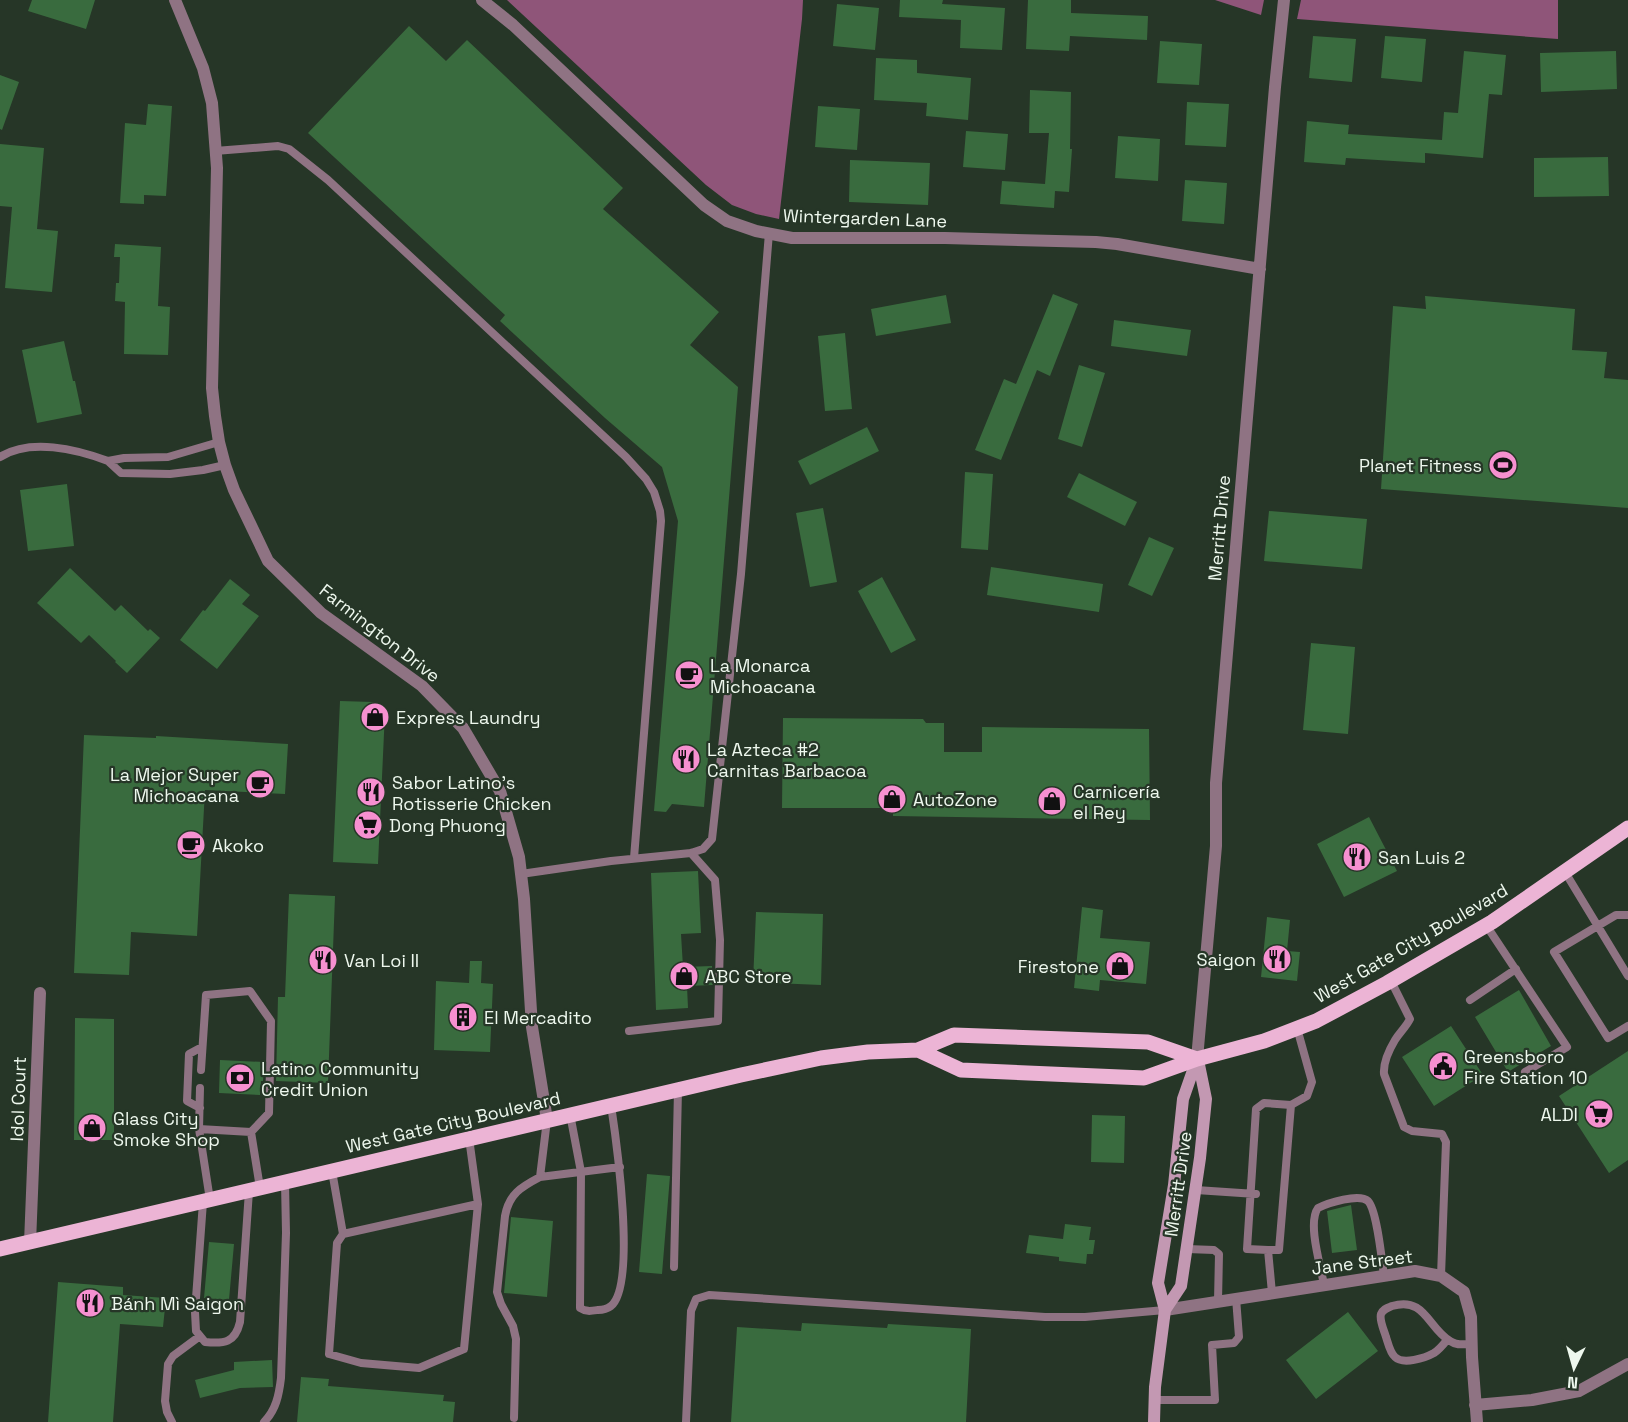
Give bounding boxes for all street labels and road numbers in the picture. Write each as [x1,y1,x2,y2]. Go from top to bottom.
street label: Wintergarden Lane [783,204,947,232]
street label: Merritt Drive [1203,474,1235,582]
street label: Farmington Drive [315,579,445,687]
street label: West Gate City Boulevard [1310,878,1512,1008]
street label: Idol Court [5,1056,31,1142]
street label: West Gate City Boulevard [343,1086,563,1158]
street label: Merritt Drive [1159,1130,1197,1238]
street label: Jane Street [1310,1244,1414,1280]

